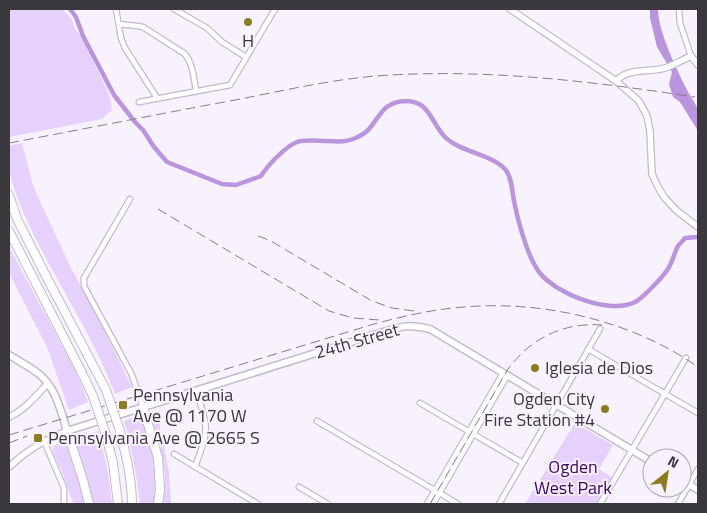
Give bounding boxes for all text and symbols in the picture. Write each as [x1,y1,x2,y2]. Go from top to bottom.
marker: H [242,16,254,28]
place label: H [242,27,254,54]
street label: 24th Street [312,315,403,365]
place label: Iglesia de Dios [545,354,653,381]
marker: Iglesia de Dios [529,362,541,374]
place label: Pennsylvania Ave @ 1170 W [133,381,247,429]
place label: Ogden City Fire Station #4 [484,385,595,433]
marker: Pennsylvania Ave @ 1170 W [117,399,129,411]
marker: Ogden City Fire Station #4 [599,403,611,415]
place label: Pennsylvania Ave @ 2665 S [48,424,260,451]
marker: Pennsylvania Ave @ 2665 S [32,432,44,444]
north arrow [642,448,692,498]
text: N [664,450,683,473]
park label: Ogden West Park [534,453,612,501]

